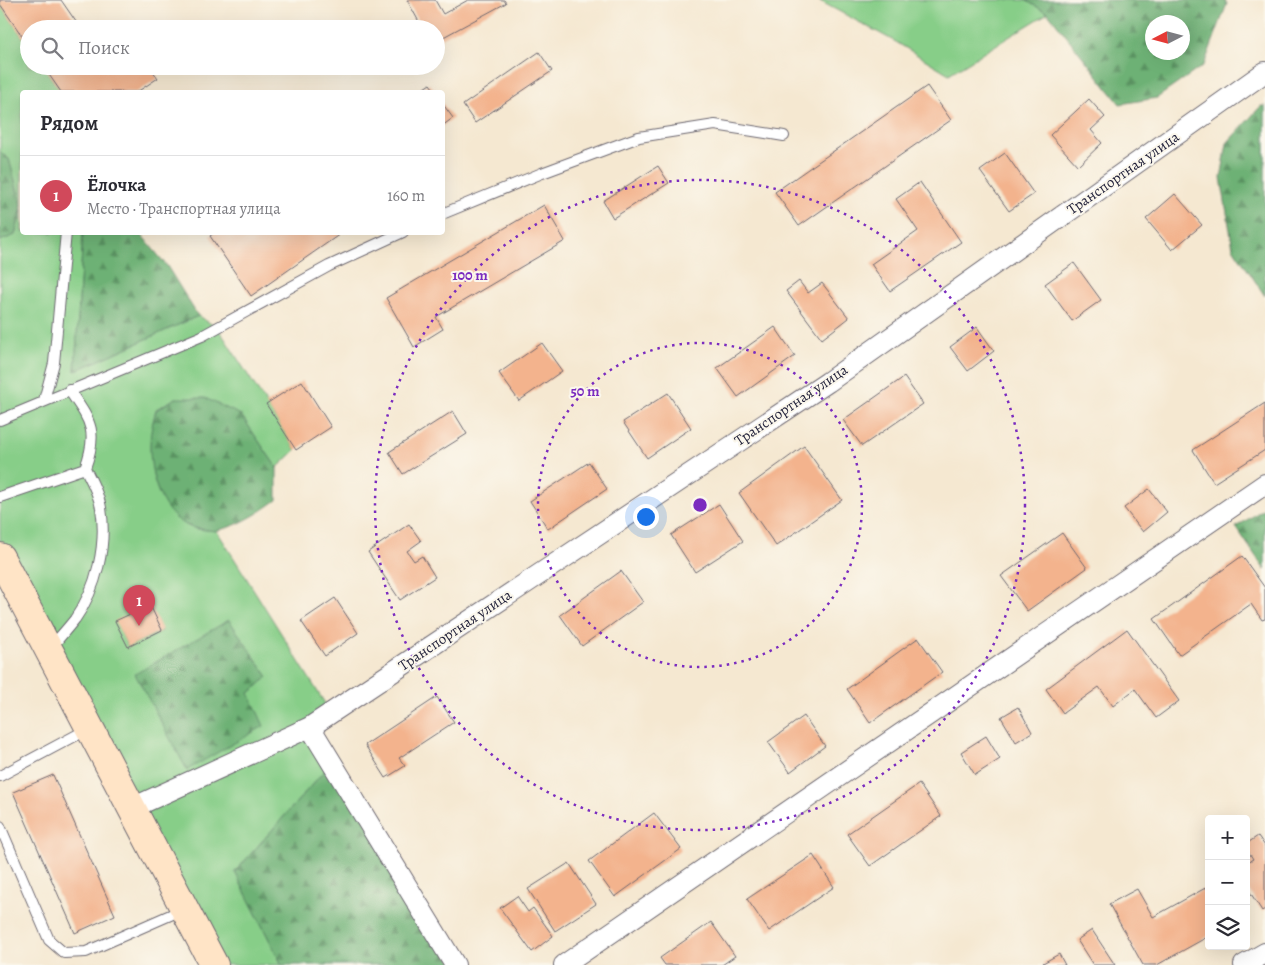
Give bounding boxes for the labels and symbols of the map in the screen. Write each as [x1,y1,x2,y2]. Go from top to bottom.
north arrow [1145,15,1190,60]
street label: Транспортная улица [1063,127,1183,219]
text: 100 m [452,265,488,285]
street label: Транспортная улица [730,360,852,450]
text: 50 m [570,381,600,401]
centre of rings [691,496,709,514]
your location [633,504,659,530]
pin: 1 [123,585,155,626]
street label: Транспортная улица [394,585,516,675]

